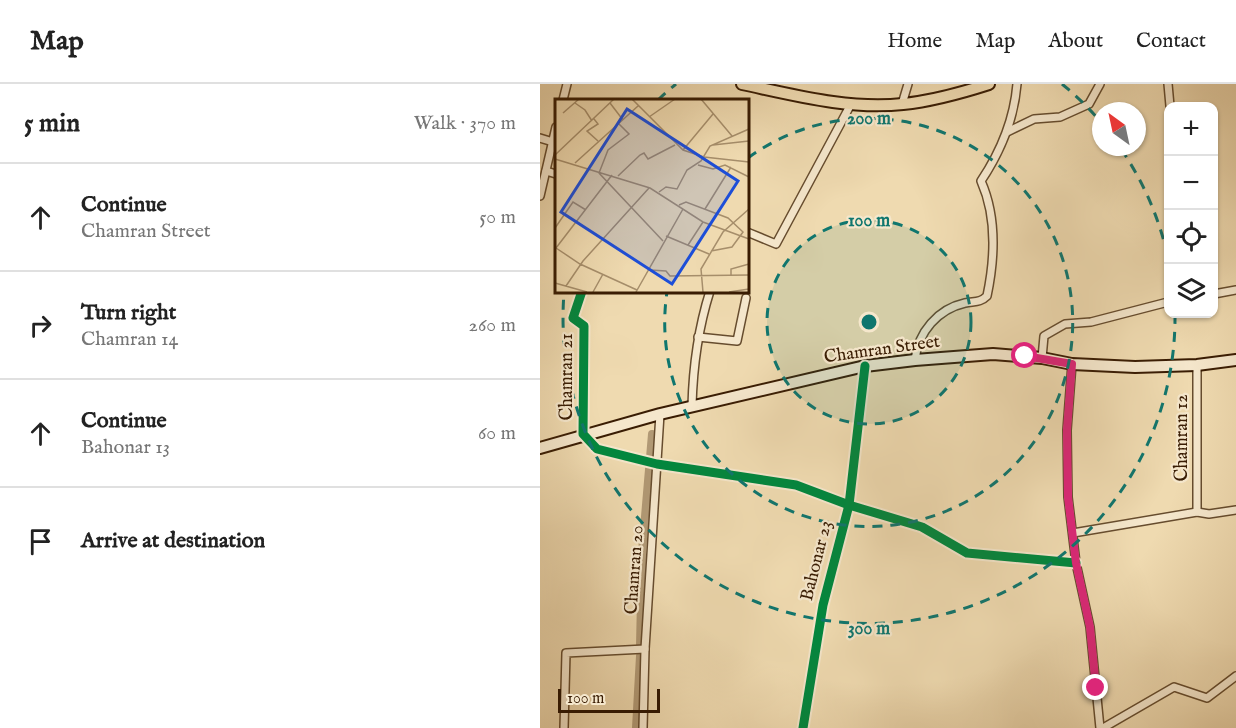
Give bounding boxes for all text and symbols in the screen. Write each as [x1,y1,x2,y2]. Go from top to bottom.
text: Map [30,24,84,59]
text: Home [887,28,942,55]
text: Map [975,28,1015,55]
text: About [1048,28,1103,55]
text: Contact [1136,28,1206,55]
inset map [555,99,748,292]
north arrow [1092,102,1146,156]
map controls [1164,102,1218,318]
button: + [1164,102,1218,156]
text: 5 min [24,107,80,140]
text: 200 m [847,108,891,131]
text: Walk · 370 m [414,111,516,136]
button: − [1164,156,1218,210]
text: Continue [81,191,167,219]
icon: ahead [24,201,57,234]
text: 50 m [479,205,516,230]
text: 100 m [848,210,890,233]
button: locate [1164,210,1218,264]
text: Chamran Street [81,219,211,244]
button: layers [1164,264,1218,318]
text: Turn right [81,299,176,327]
icon: right [24,309,57,342]
centre of rings [859,312,879,332]
text: 260 m [469,313,516,338]
text: Chamran 14 [81,327,178,352]
street label: Chamran Street [823,330,941,370]
street label: Chamran 21 [556,333,579,421]
route start [1011,342,1037,368]
street label: Chamran 12 [1171,394,1194,482]
text: Continue [81,407,167,435]
icon: ahead [24,417,57,450]
text: 60 m [478,421,516,446]
text: Bahonar 13 [81,435,170,460]
street label: Bahonar 23 [796,518,838,604]
icon: arrive [24,525,57,558]
street label: Chamran 20 [620,525,650,615]
text: Arrive at destination [81,527,265,555]
text: 300 m [848,618,890,641]
route end [1082,674,1108,700]
scale bar [558,686,660,714]
text: 100 m [567,689,604,709]

